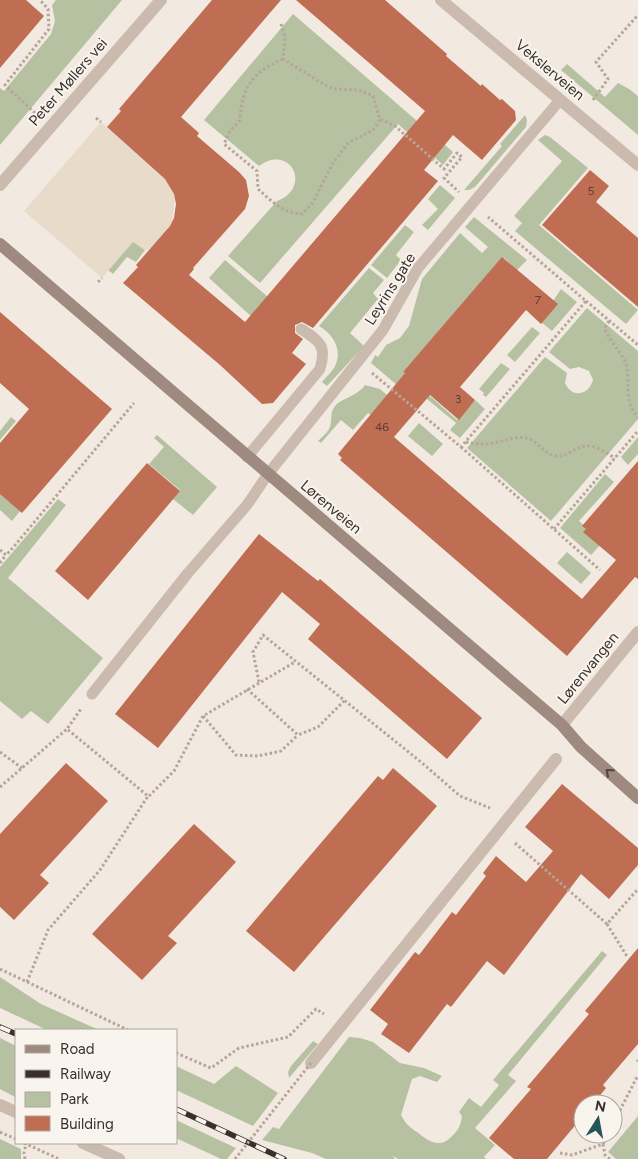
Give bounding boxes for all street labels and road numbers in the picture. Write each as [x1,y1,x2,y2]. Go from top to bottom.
street label: Peter Møllers vei [25,34,111,130]
street label: Vekslerveien [512,36,588,104]
street label: Leyrins gate [361,250,419,328]
street label: Lørenveien [297,476,365,538]
street label: Lørenvangen [554,629,622,707]

